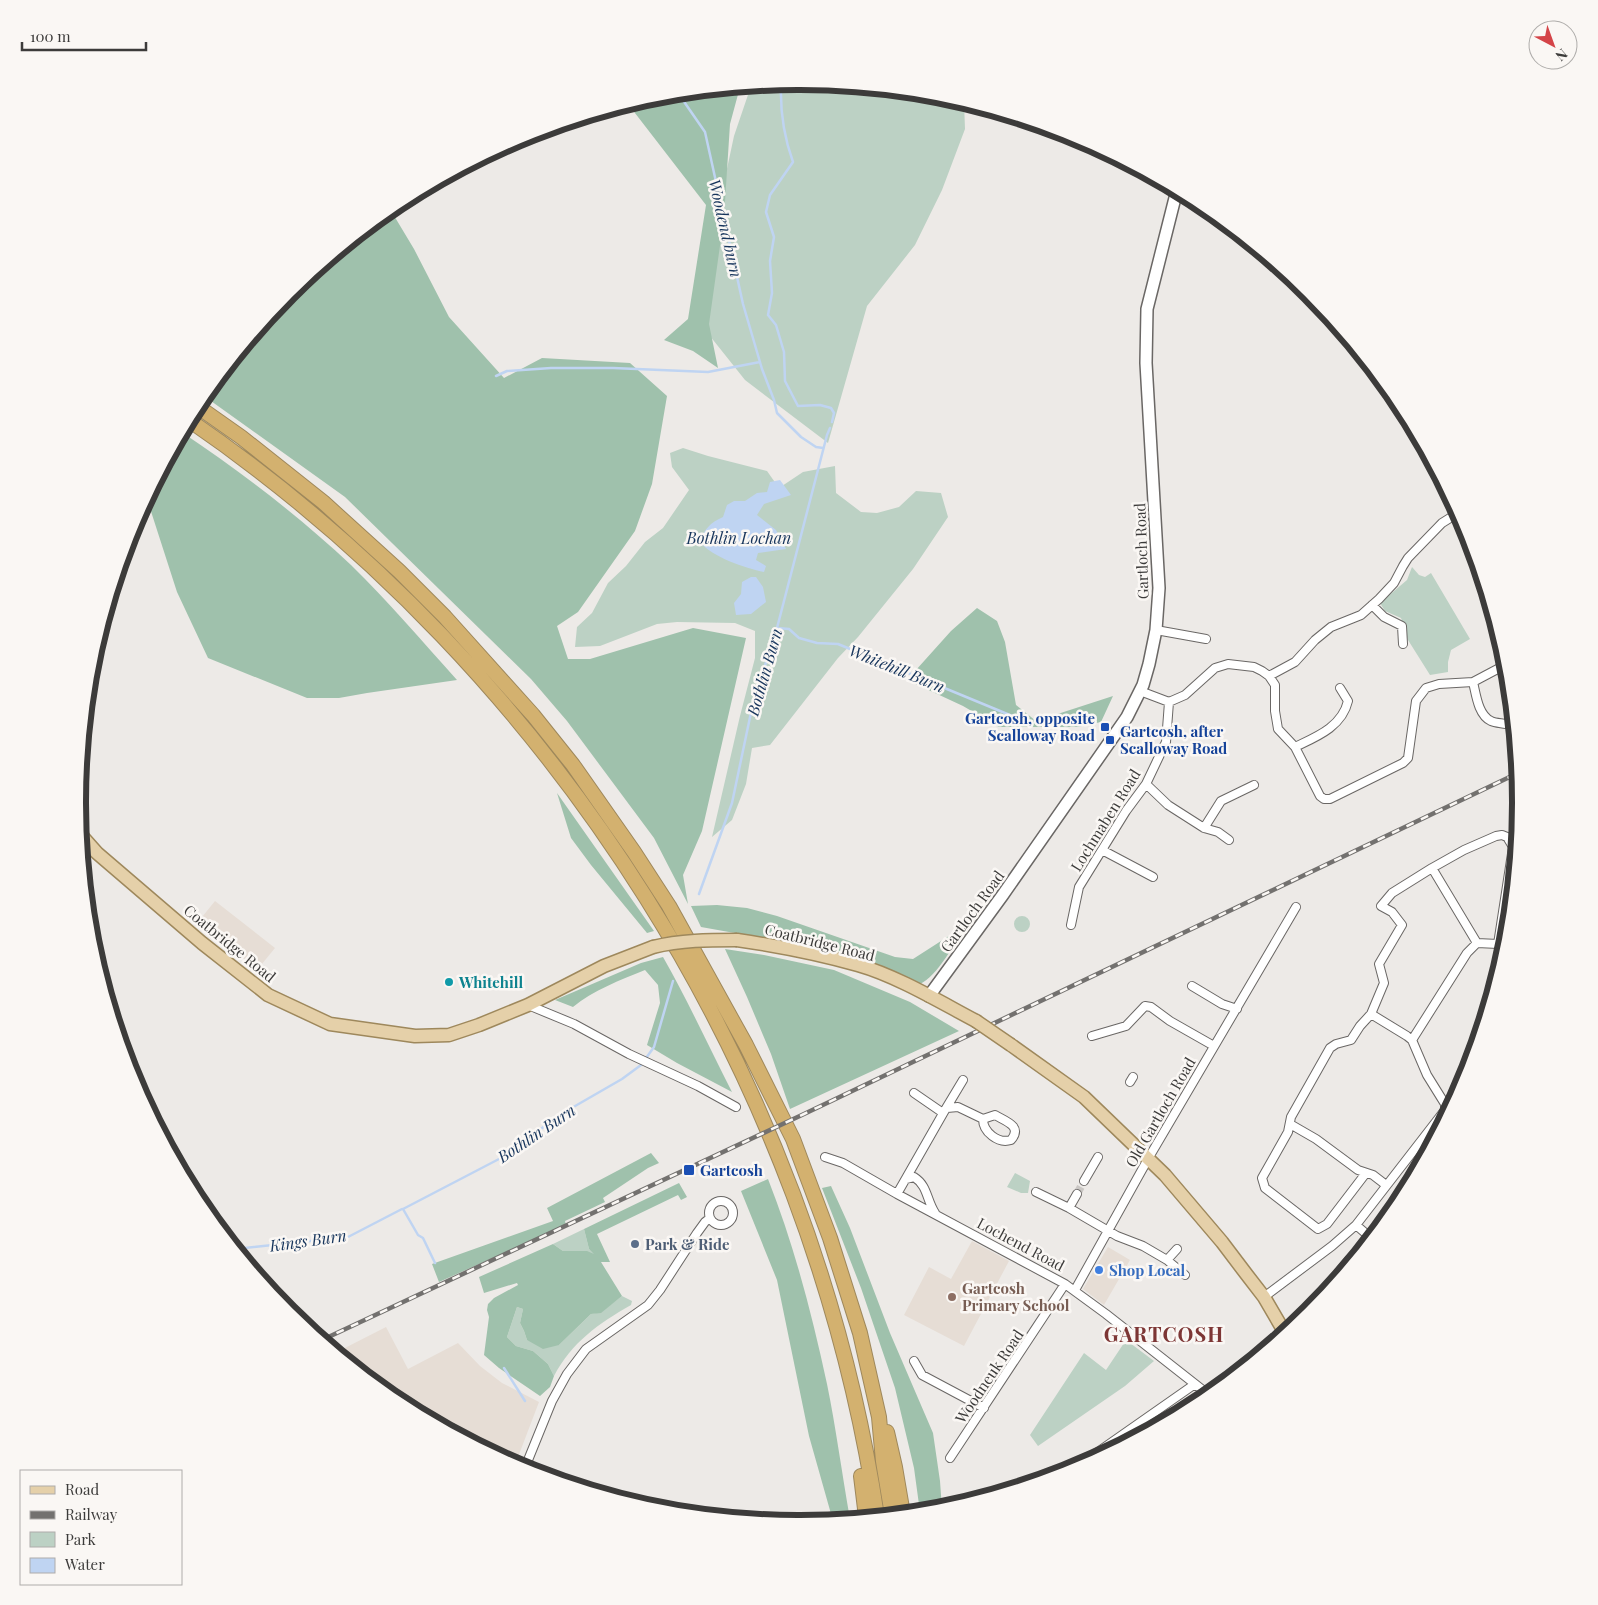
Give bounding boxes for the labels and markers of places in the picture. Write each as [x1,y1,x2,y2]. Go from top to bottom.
place label: Gartcosh, opposite Scalloway Road [965,708,1095,745]
marker: Gartcosh, opposite Scalloway Road [1099,721,1111,733]
place label: Gartcosh, after Scalloway Road [1120,721,1227,758]
marker: Gartcosh, after Scalloway Road [1104,734,1116,746]
place label: Whitehill [458,972,523,992]
marker: Whitehill [443,976,455,988]
place label: Gartcosh [700,1160,763,1180]
marker: Gartcosh [682,1163,696,1177]
place label: Park & Ride [645,1234,730,1254]
marker: Park & Ride [629,1238,641,1250]
place label: Shop Local [1109,1260,1186,1280]
marker: Shop Local [1093,1264,1105,1276]
place label: Gartcosh Primary School [962,1278,1070,1315]
marker: Gartcosh Primary School [946,1291,958,1303]

